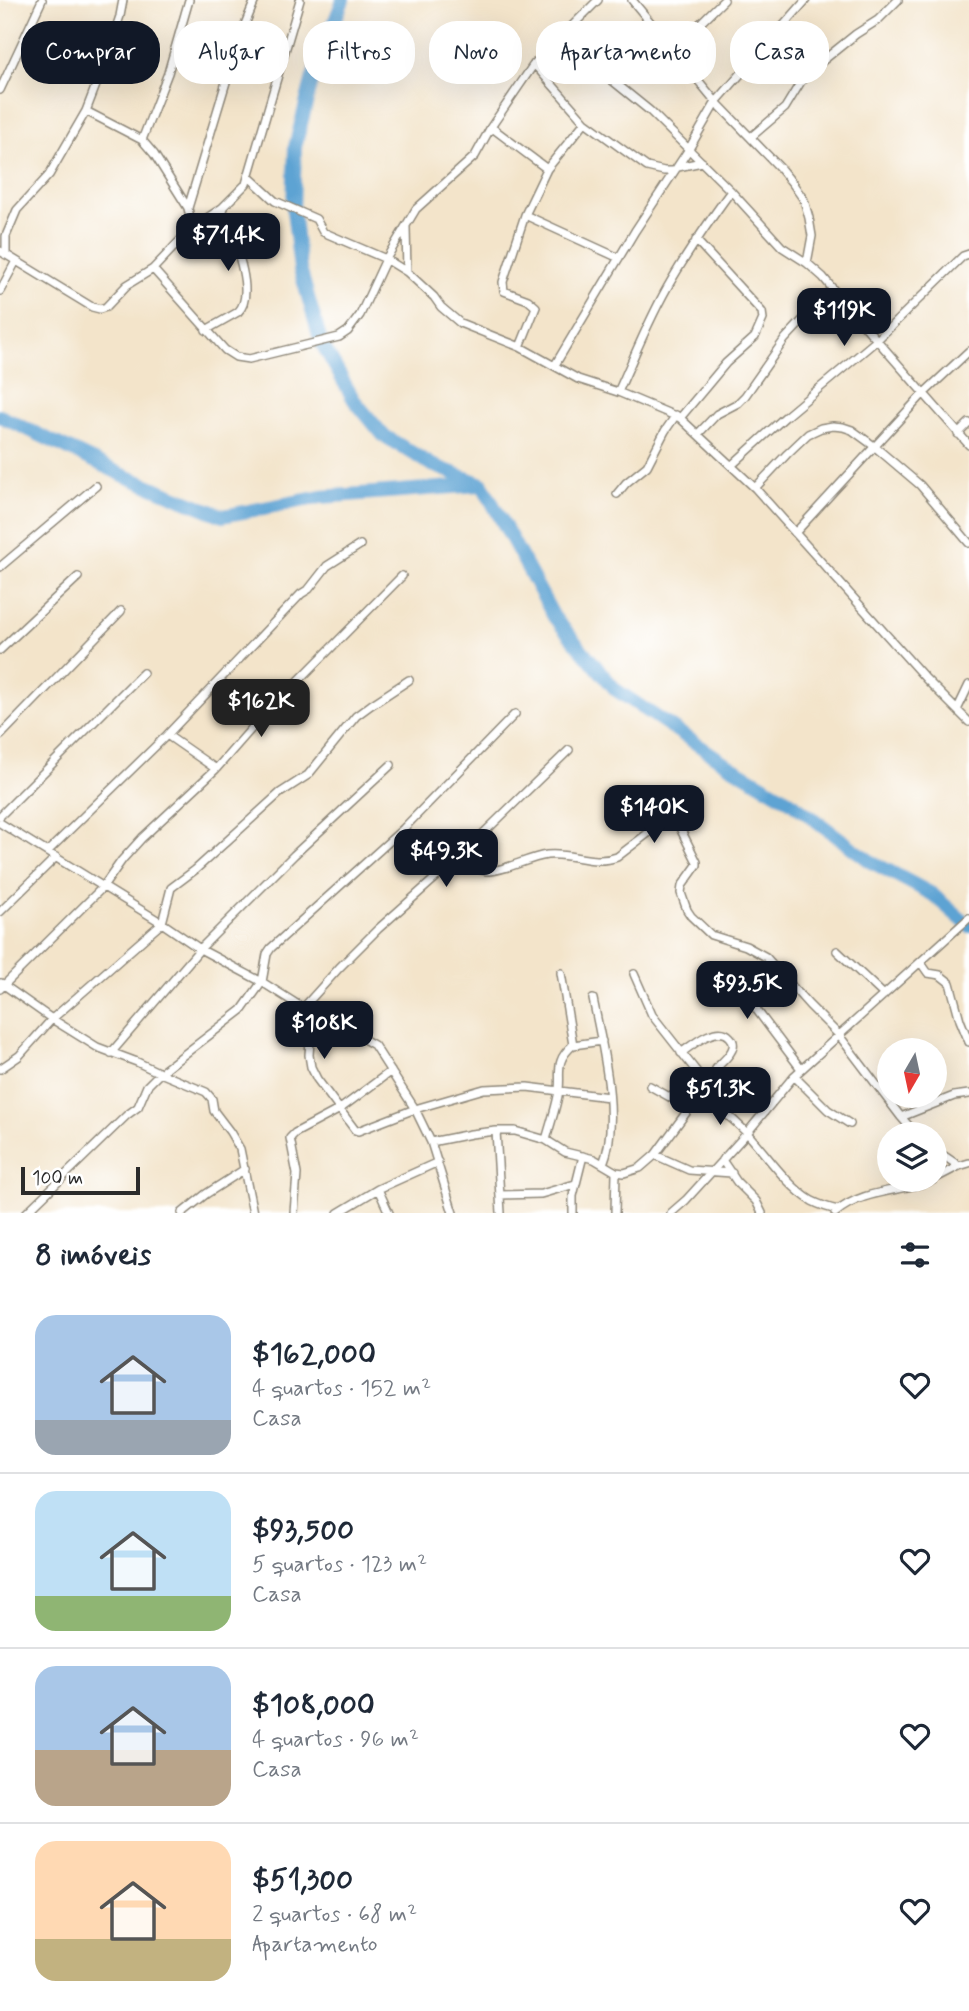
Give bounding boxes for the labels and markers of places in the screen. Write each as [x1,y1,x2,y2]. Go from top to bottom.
pin: $71.4K [171,214,285,273]
pin: $119K [795,288,893,348]
pin: $162K [212,680,310,739]
pin: $140K [605,786,703,845]
pin: $49.3K [389,830,503,889]
pin: $93.5K [690,962,804,1021]
pin: $108K [275,1002,373,1061]
pin: $51.3K [663,1068,777,1127]

